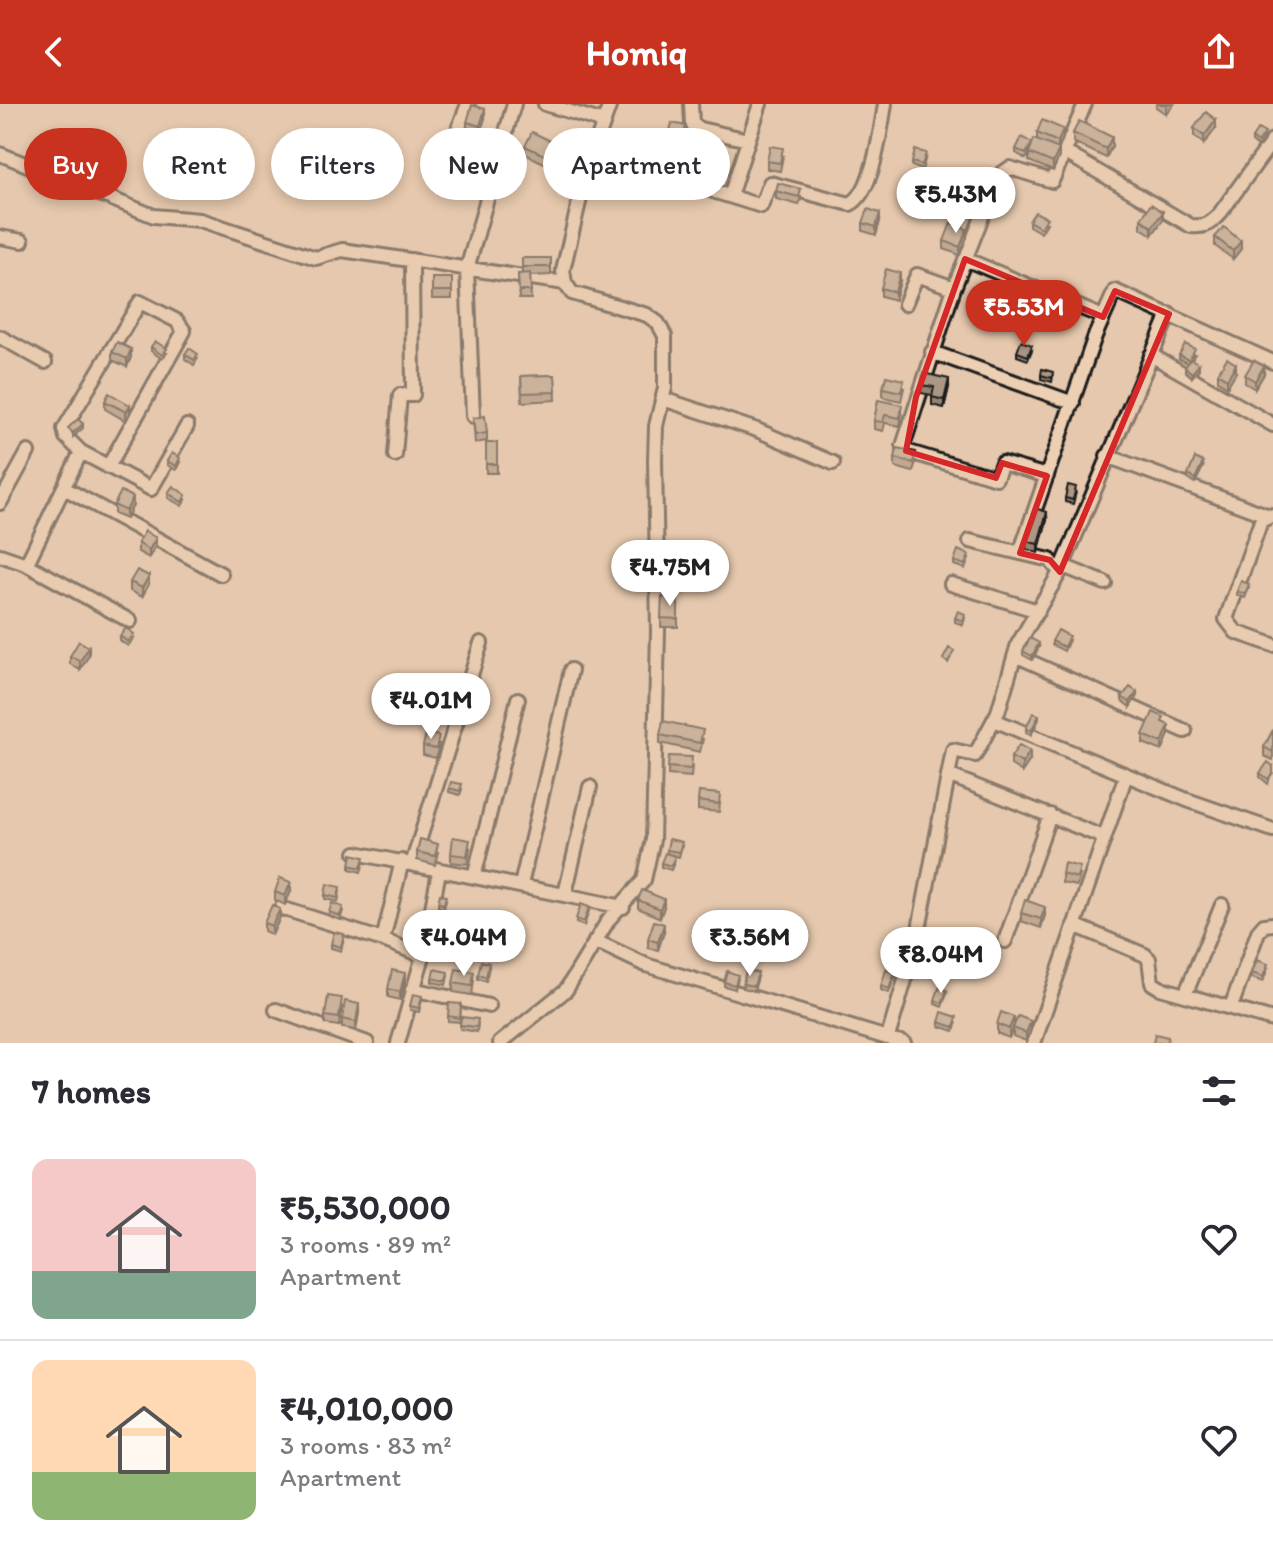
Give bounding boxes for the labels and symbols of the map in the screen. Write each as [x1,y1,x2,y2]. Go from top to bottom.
pin: ₹5.43M [891,167,1021,235]
pin: ₹5.53M [959,280,1089,348]
pin: ₹4.75M [605,540,735,608]
pin: ₹4.01M [366,673,496,741]
pin: ₹4.04M [399,910,529,978]
pin: ₹3.56M [685,910,815,978]
pin: ₹8.04M [876,927,1006,995]

